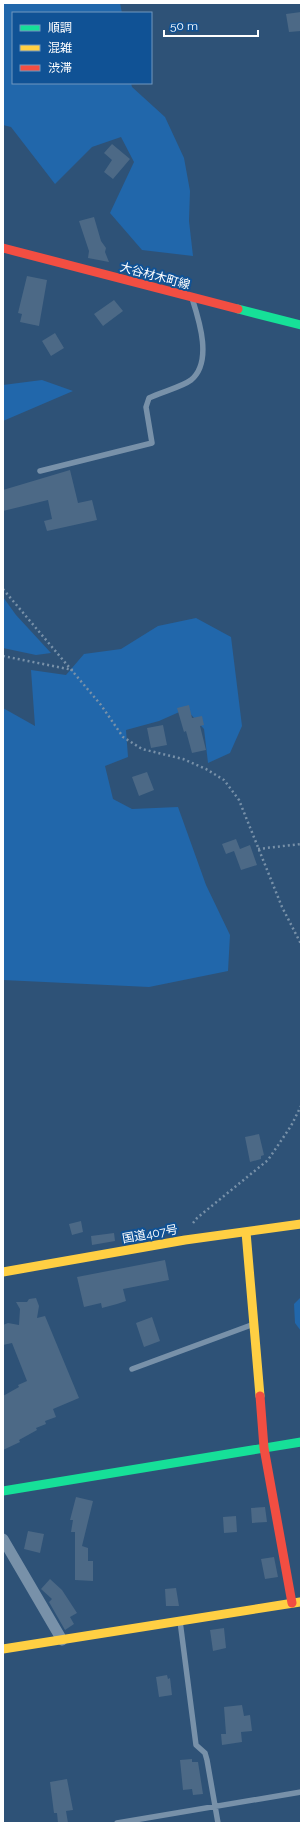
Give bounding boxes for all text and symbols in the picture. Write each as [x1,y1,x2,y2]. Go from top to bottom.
legend [12,12,152,84]
scale bar [164,12,258,38]
text: 50 m [170,19,198,33]
text: 順調 [48,21,72,35]
text: 混雑 [48,41,72,55]
text: 渋滞 [48,61,72,75]
street label: 大谷材木町線 [118,260,192,292]
street label: 国道407号 [121,1222,179,1246]

